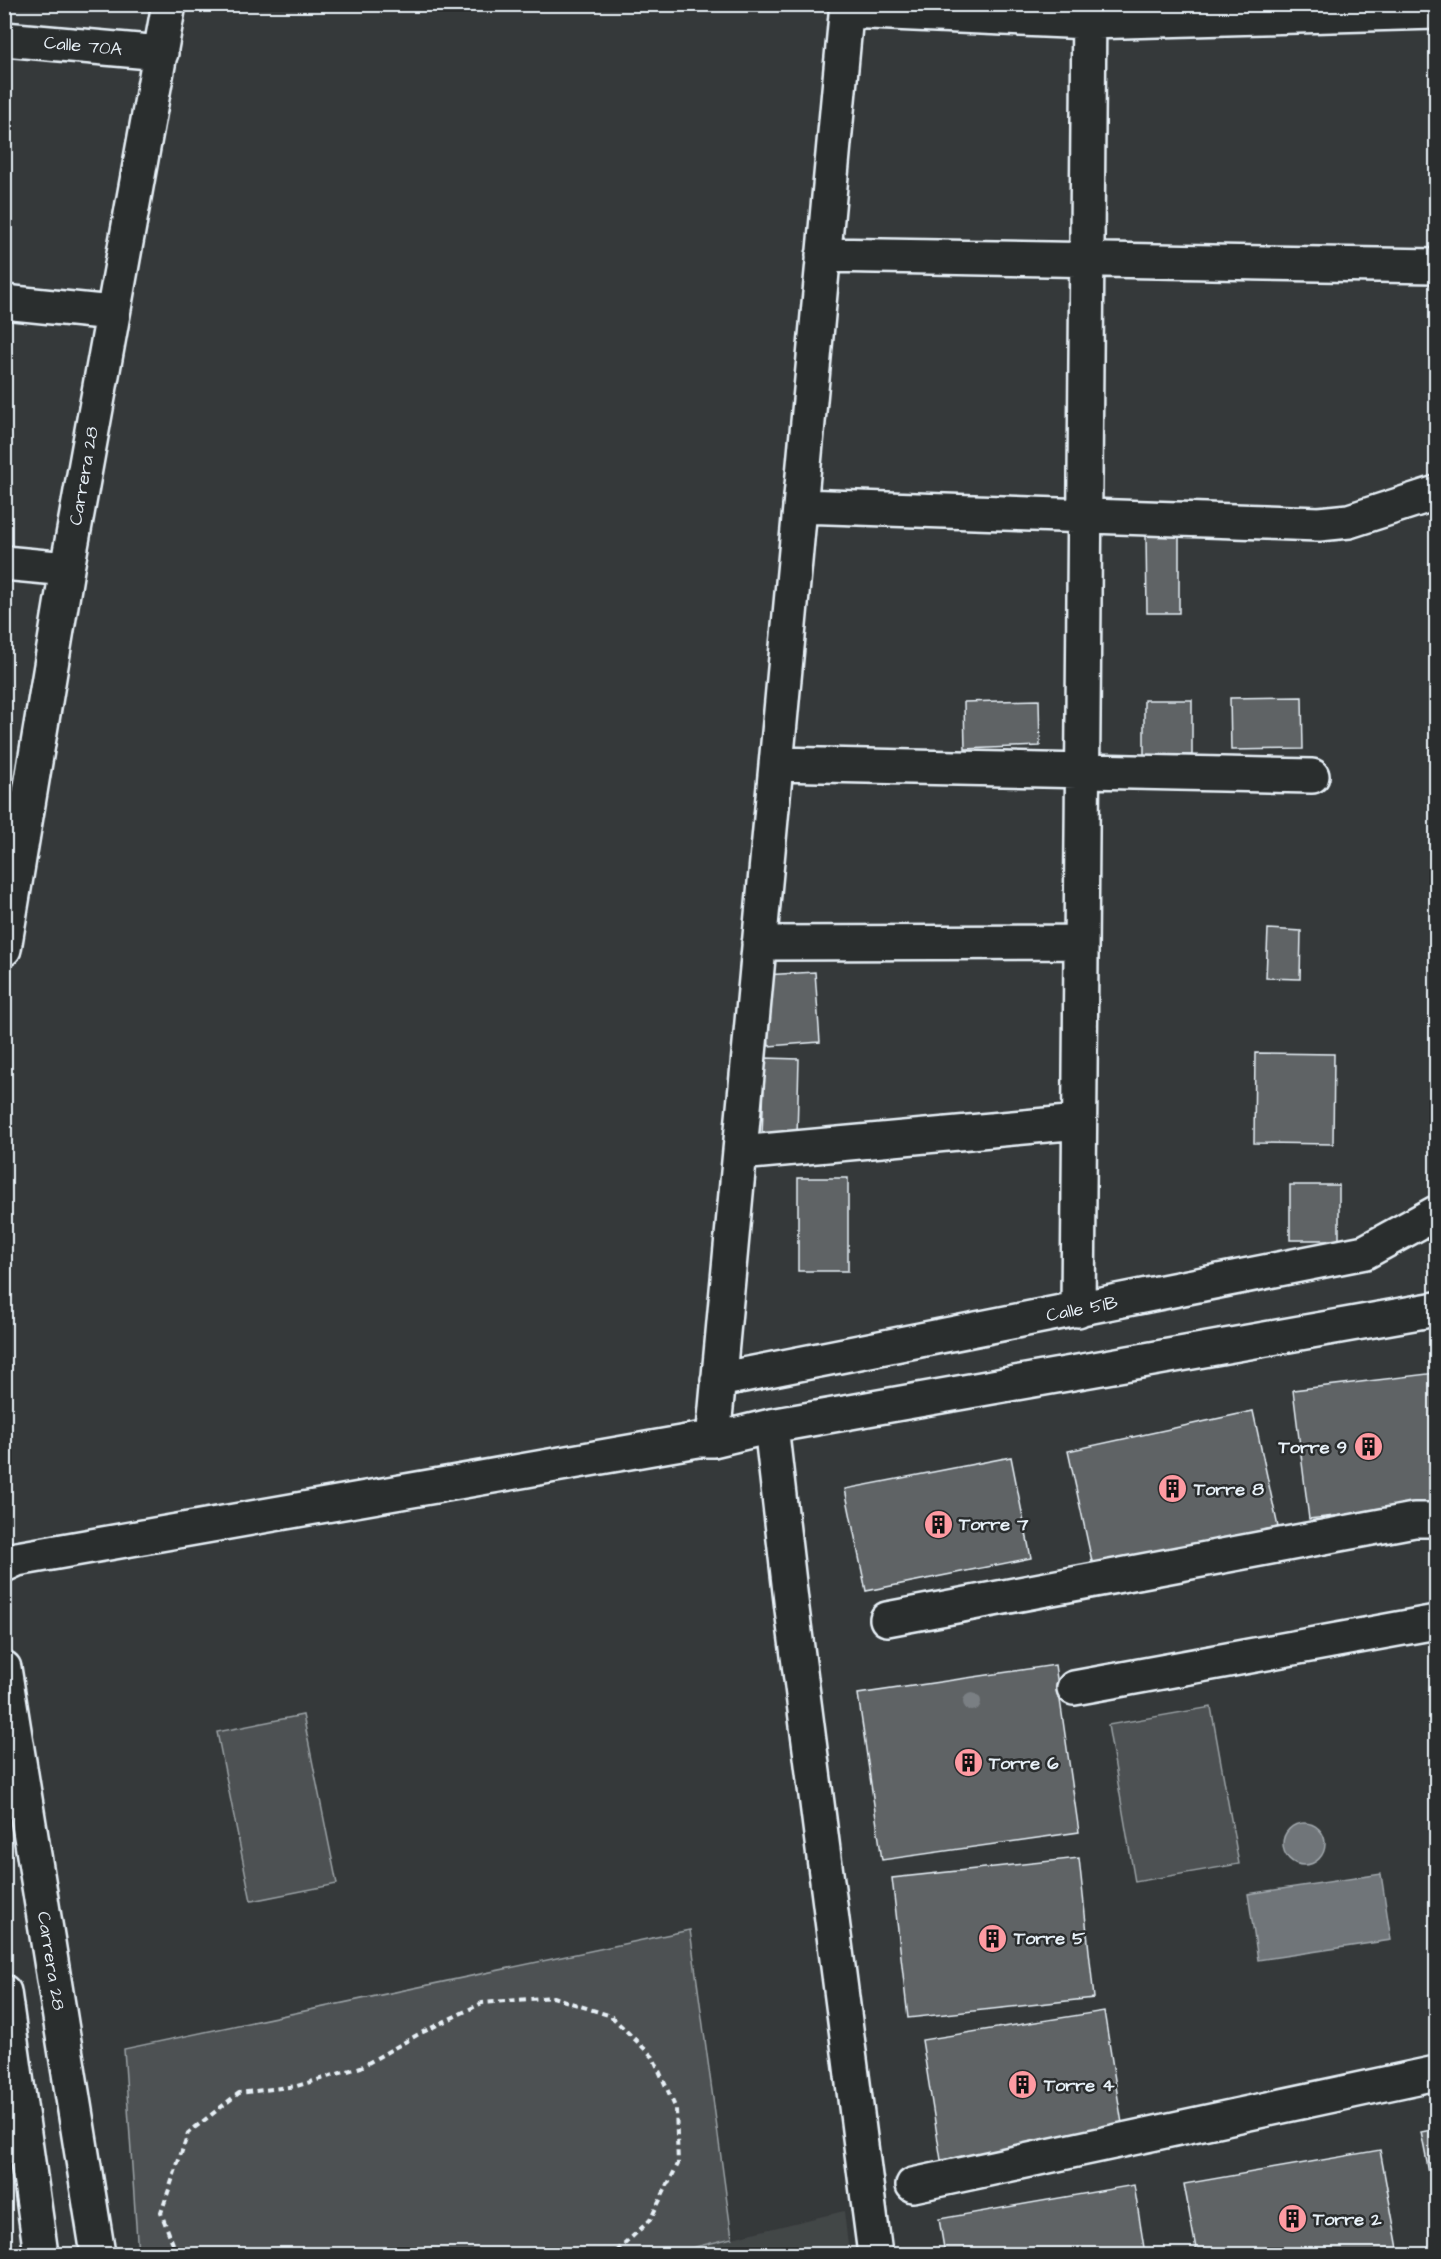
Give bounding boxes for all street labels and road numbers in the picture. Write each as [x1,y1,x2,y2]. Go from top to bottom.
street label: Calle 70A [43,30,124,62]
street label: Carrera 28 [63,424,105,527]
street label: Calle 51B [1044,1290,1120,1328]
street label: Carrera 28 [31,1910,71,2013]

